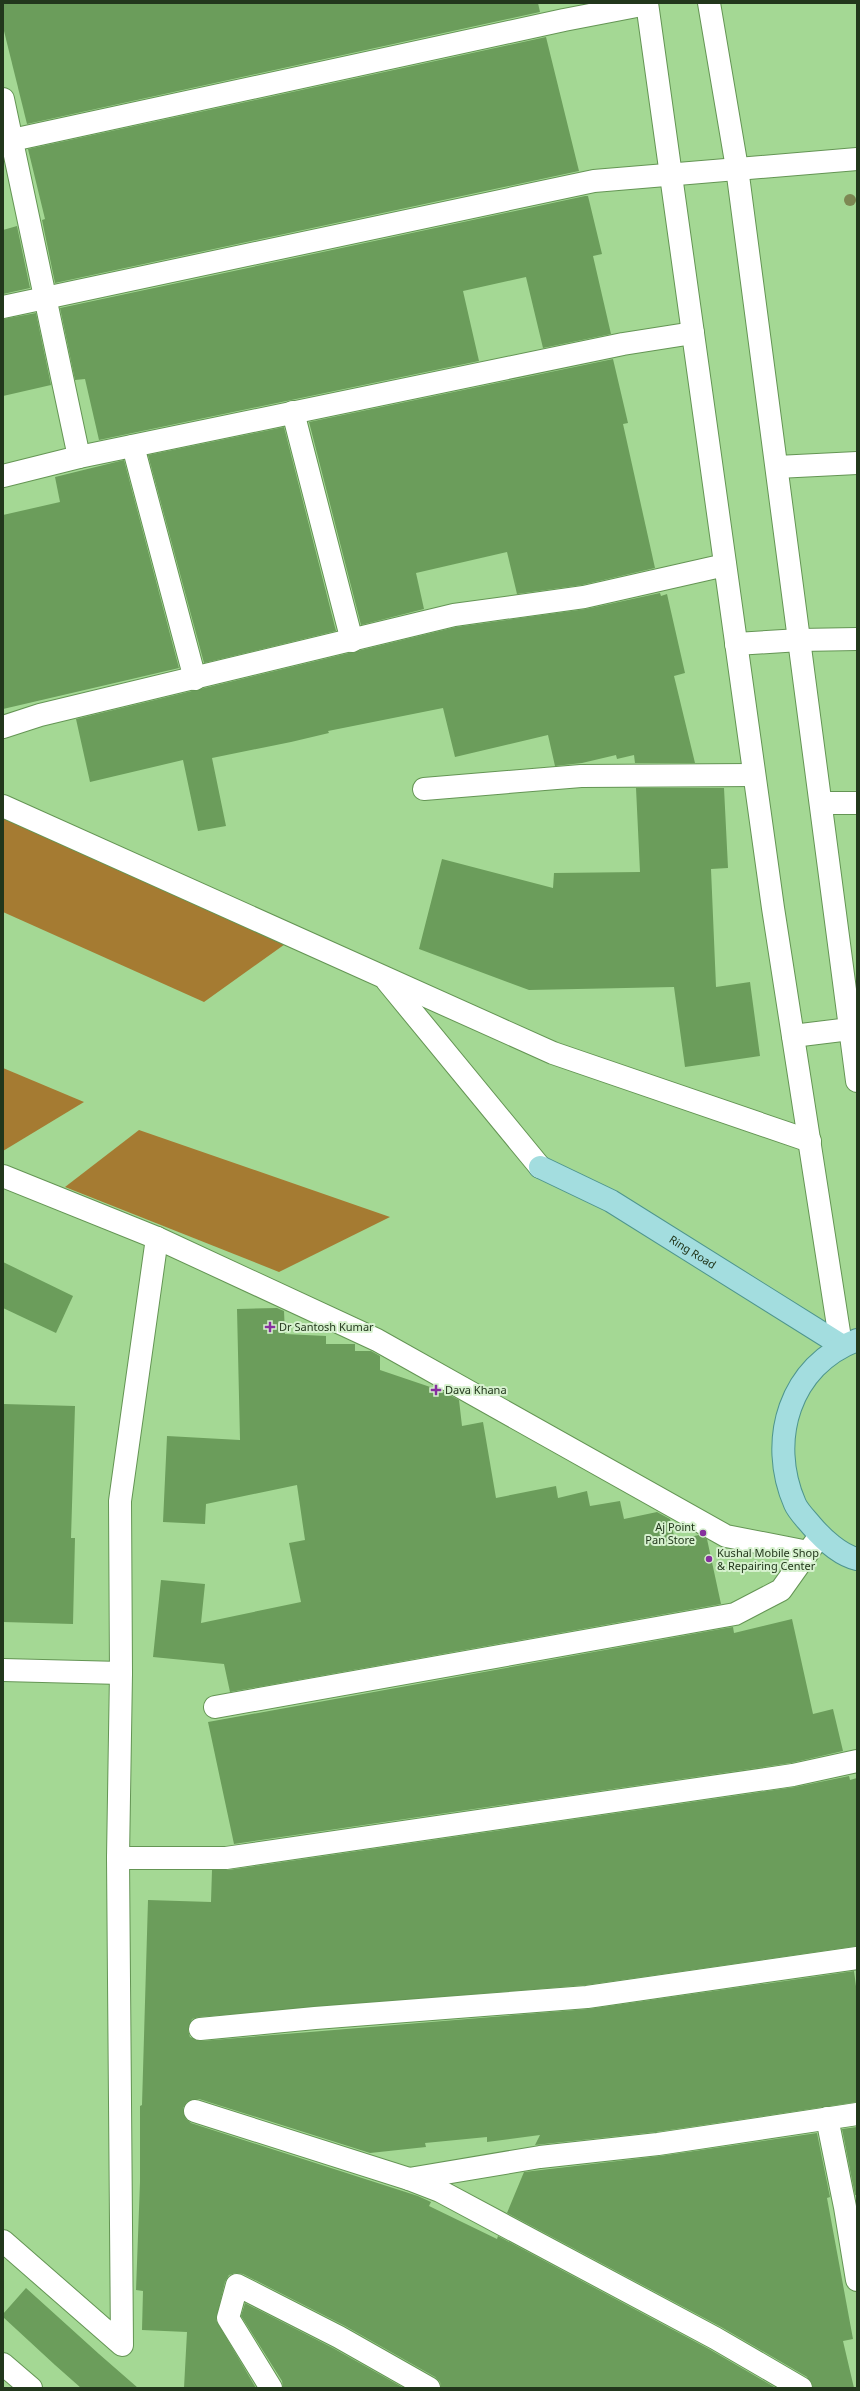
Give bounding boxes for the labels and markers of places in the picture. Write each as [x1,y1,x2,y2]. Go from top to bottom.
place label: Dr Santosh Kumar [279,1319,374,1334]
marker: Dr Santosh Kumar [264,1321,276,1333]
place label: Dava Khana [445,1382,507,1397]
marker: Dava Khana [430,1384,442,1396]
place label: Aj Point Pan Store [645,1519,695,1547]
marker: Aj Point Pan Store [698,1528,708,1538]
place label: Kushal Mobile Shop & Repairing Center [717,1545,819,1573]
marker: Kushal Mobile Shop & Repairing Center [704,1554,714,1564]

